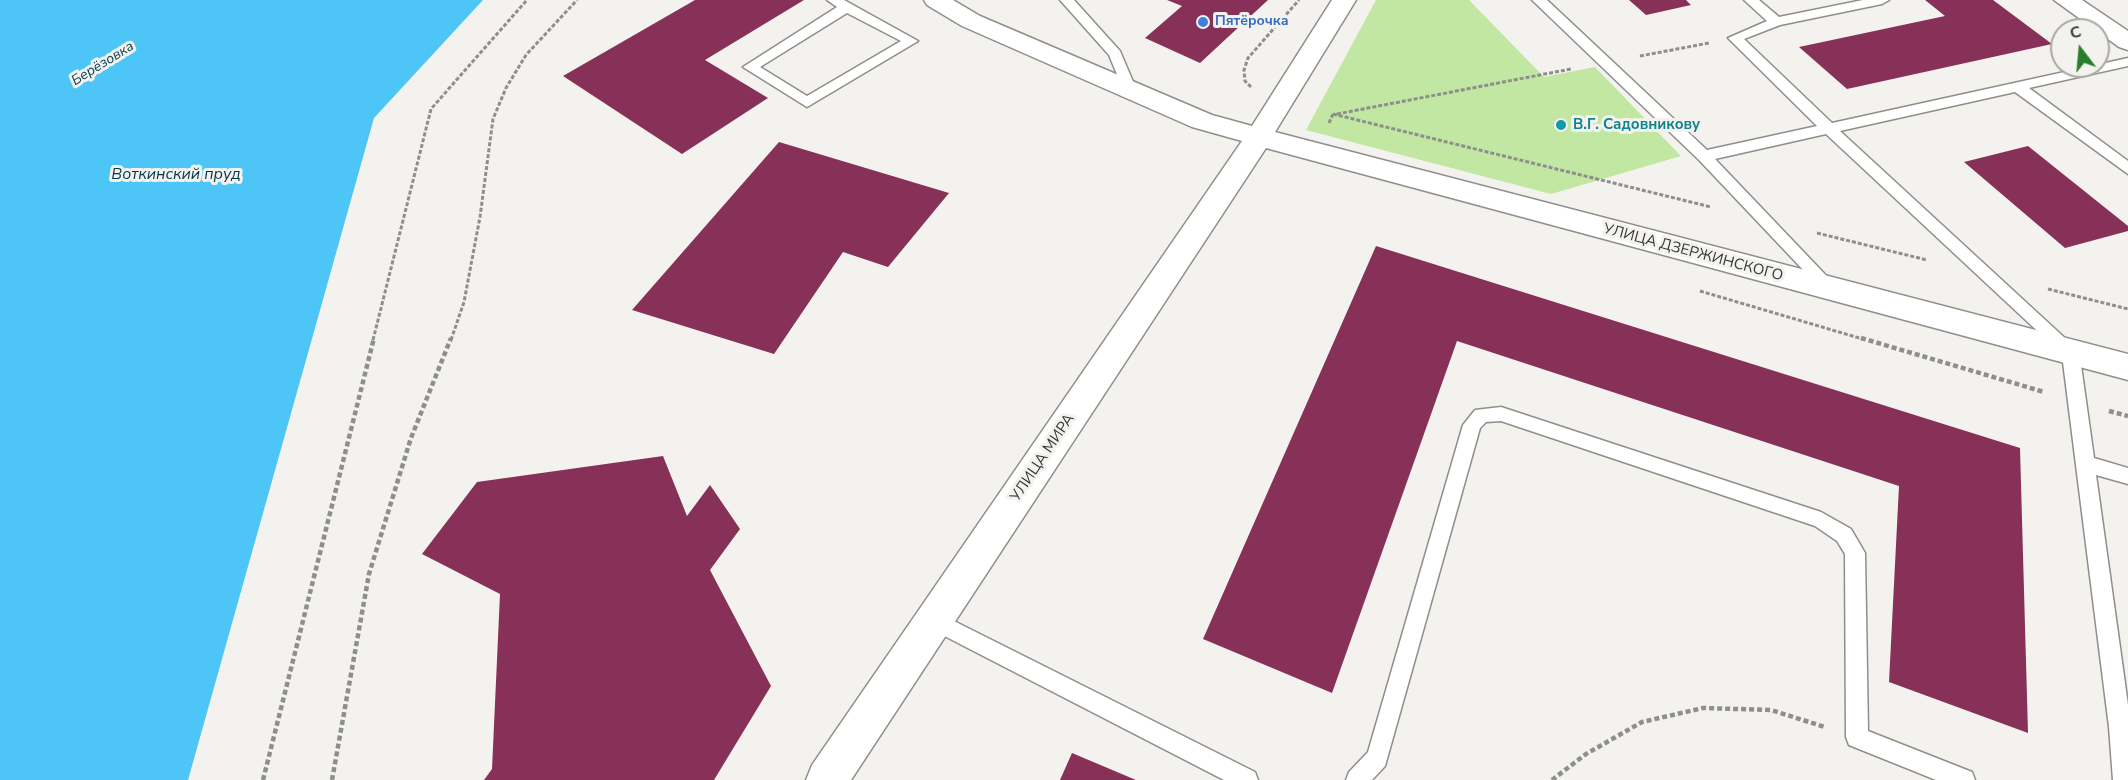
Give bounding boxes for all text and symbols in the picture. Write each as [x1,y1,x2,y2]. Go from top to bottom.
place label: Пятёрочка [1215,14,1288,30]
marker: Пятёрочка [1196,15,1210,29]
north arrow [2050,18,2110,78]
text: С [2067,21,2084,45]
water label: Берёзовка [69,38,137,90]
place label: В.Г. Садовникову [1573,116,1700,134]
marker: В.Г. Садовникову [1554,118,1568,132]
water label: Воткинский пруд [111,165,241,185]
street label: УЛИЦА ДЗЕРЖИНСКОГО [1601,220,1785,286]
street label: УЛИЦА МИРА [1007,411,1079,505]

